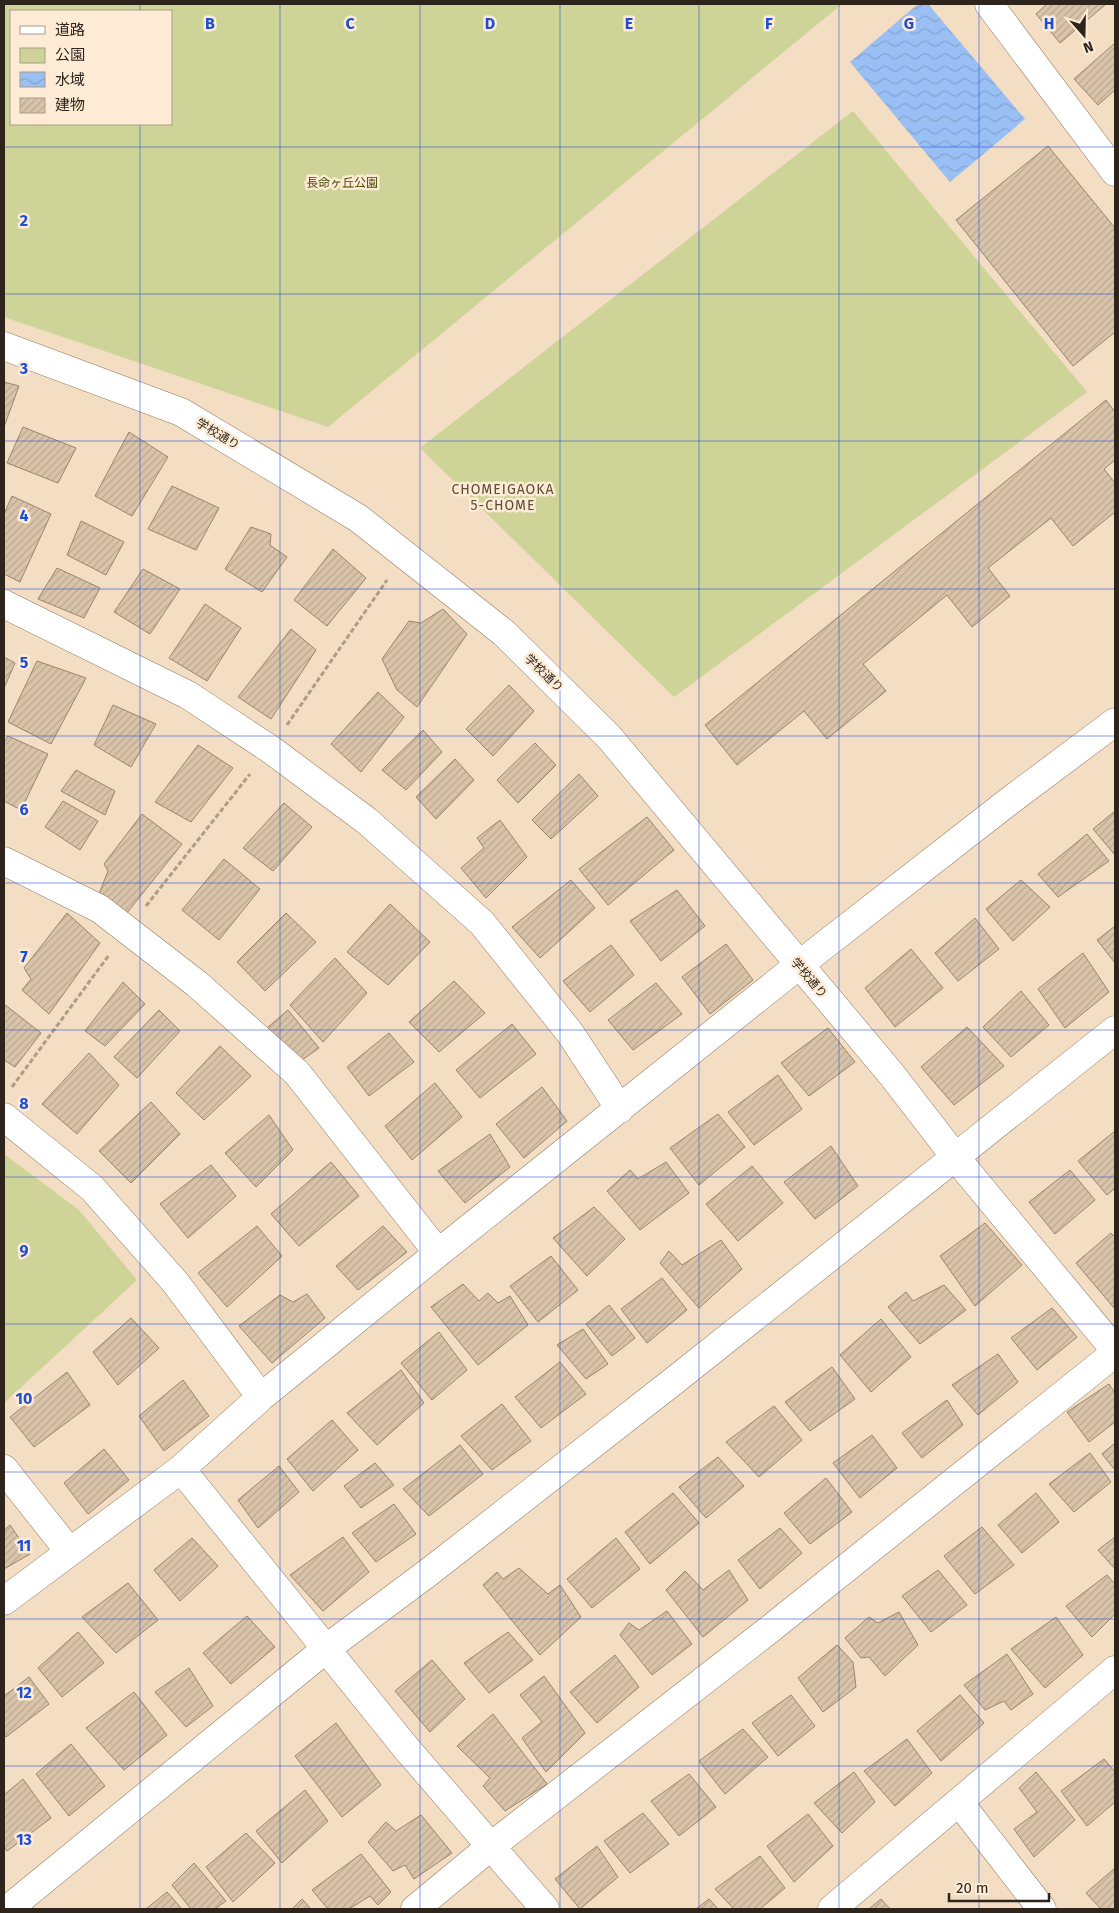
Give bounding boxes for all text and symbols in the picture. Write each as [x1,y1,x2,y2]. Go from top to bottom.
legend [10,10,172,125]
north arrow [1059,10,1109,60]
text: B [205,14,215,33]
text: C [345,14,355,33]
text: D [485,14,495,33]
text: E [625,14,633,33]
text: F [765,14,773,33]
text: G [904,14,914,33]
text: H [1044,14,1054,33]
text: 道路 [55,21,85,39]
text: N [1081,37,1096,56]
text: 公園 [55,46,85,64]
text: 水域 [55,71,85,89]
text: 建物 [55,96,85,114]
park label: 長命ヶ丘公園 [306,176,378,190]
text: 2 [20,211,28,230]
text: 3 [19,359,28,378]
street label: 学校通り [194,416,242,452]
district label: CHOMEIGAOKA 5-CHOME [451,481,555,514]
text: 4 [19,506,29,525]
street label: 学校通り [522,651,566,695]
text: 5 [20,653,29,672]
text: 6 [19,800,29,819]
text: 7 [20,947,28,966]
street label: 学校通り [788,955,830,1001]
text: 8 [19,1094,29,1113]
text: 9 [20,1241,29,1260]
text: 10 [16,1389,32,1408]
text: 11 [17,1536,31,1555]
text: 12 [16,1683,32,1702]
text: 13 [16,1830,32,1849]
scale bar [949,1870,1049,1902]
text: 20 m [956,1879,989,1897]

